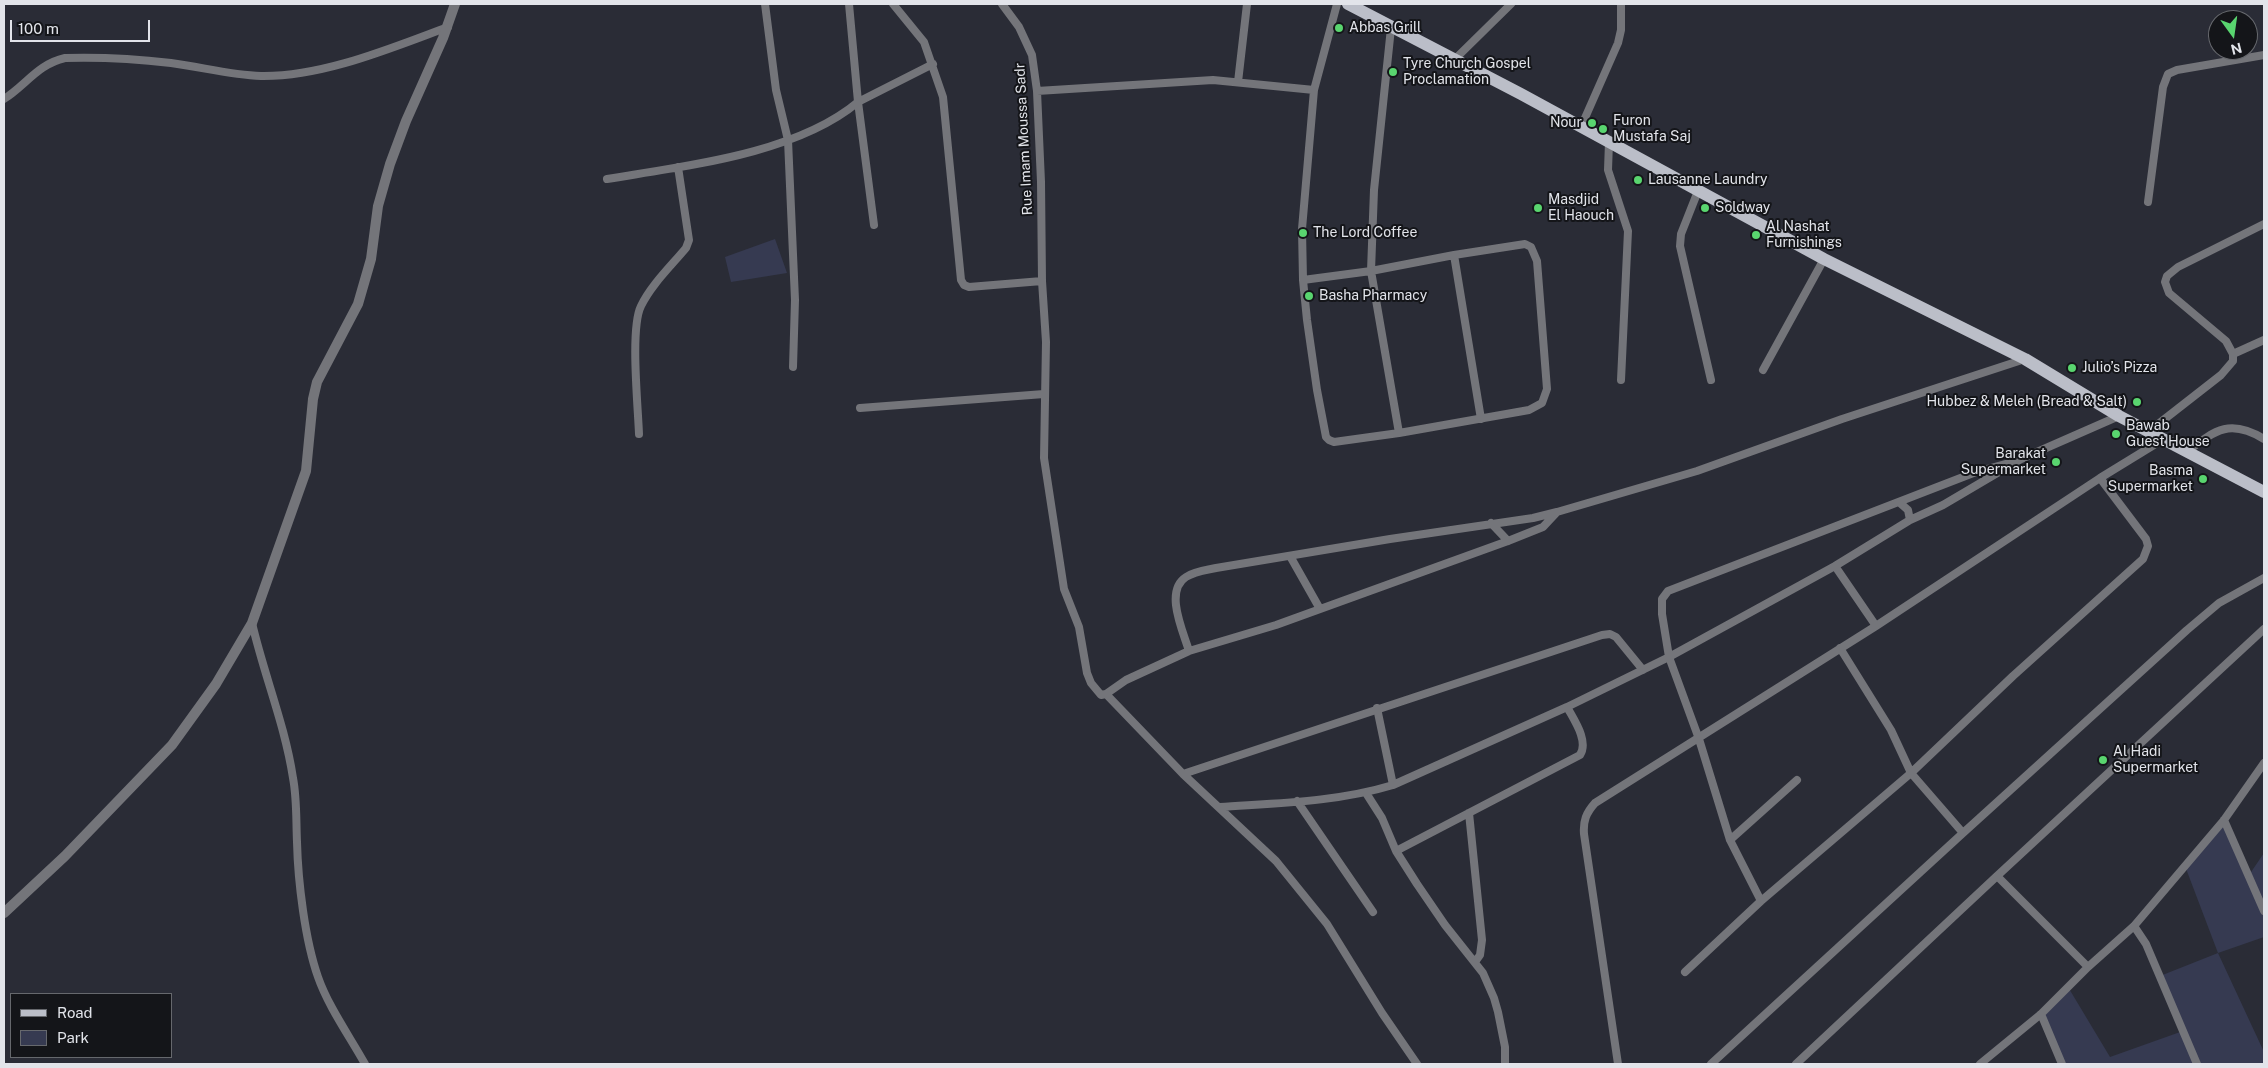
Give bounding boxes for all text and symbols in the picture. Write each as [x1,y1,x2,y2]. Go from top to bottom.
scale bar [12,10,152,42]
north arrow [2208,10,2258,60]
text: 100 m [18,20,59,37]
place label: Abbas Grill [1349,20,1421,36]
marker: Abbas Grill [1333,22,1345,34]
text: N [2229,39,2244,58]
place label: Tyre Church Gospel Proclamation [1403,56,1531,88]
street label: Rue Imam Moussa Sadr [1012,62,1036,216]
marker: Tyre Church Gospel Proclamation [1387,66,1399,78]
place label: Furon Mustafa Saj [1613,113,1691,146]
place label: Nour [1550,115,1582,131]
marker: Nour [1586,117,1598,129]
marker: Furon Mustafa Saj [1597,123,1609,135]
place label: Lausanne Laundry [1648,172,1768,188]
marker: Lausanne Laundry [1632,174,1644,186]
place label: Masdjid El Haouch [1548,192,1614,224]
place label: Soldway [1715,200,1770,216]
marker: Masdjid El Haouch [1532,202,1544,214]
marker: Soldway [1699,202,1711,214]
place label: Al Nashat Furnishings [1766,219,1842,252]
place label: The Lord Coffee [1313,225,1417,241]
marker: The Lord Coffee [1297,227,1309,239]
marker: Al Nashat Furnishings [1750,229,1762,241]
place label: Basha Pharmacy [1319,288,1427,304]
marker: Basha Pharmacy [1303,290,1315,302]
place label: Julio’s Pizza [2082,360,2157,376]
marker: Julio’s Pizza [2066,362,2078,374]
place label: Hubbez & Meleh (Bread & Salt) [1926,394,2127,410]
marker: Hubbez & Meleh (Bread & Salt) [2131,396,2143,408]
place label: Bawab Guest House [2126,418,2210,451]
marker: Bawab Guest House [2110,428,2122,440]
place label: Barakat Supermarket [1961,446,2046,478]
marker: Barakat Supermarket [2050,456,2062,468]
place label: Basma Supermarket [2108,463,2193,496]
marker: Basma Supermarket [2197,473,2209,485]
place label: Al Hadi Supermarket [2113,744,2198,776]
marker: Al Hadi Supermarket [2097,754,2109,766]
legend [10,993,172,1058]
text: Road [57,1004,93,1021]
text: Park [57,1029,89,1046]

